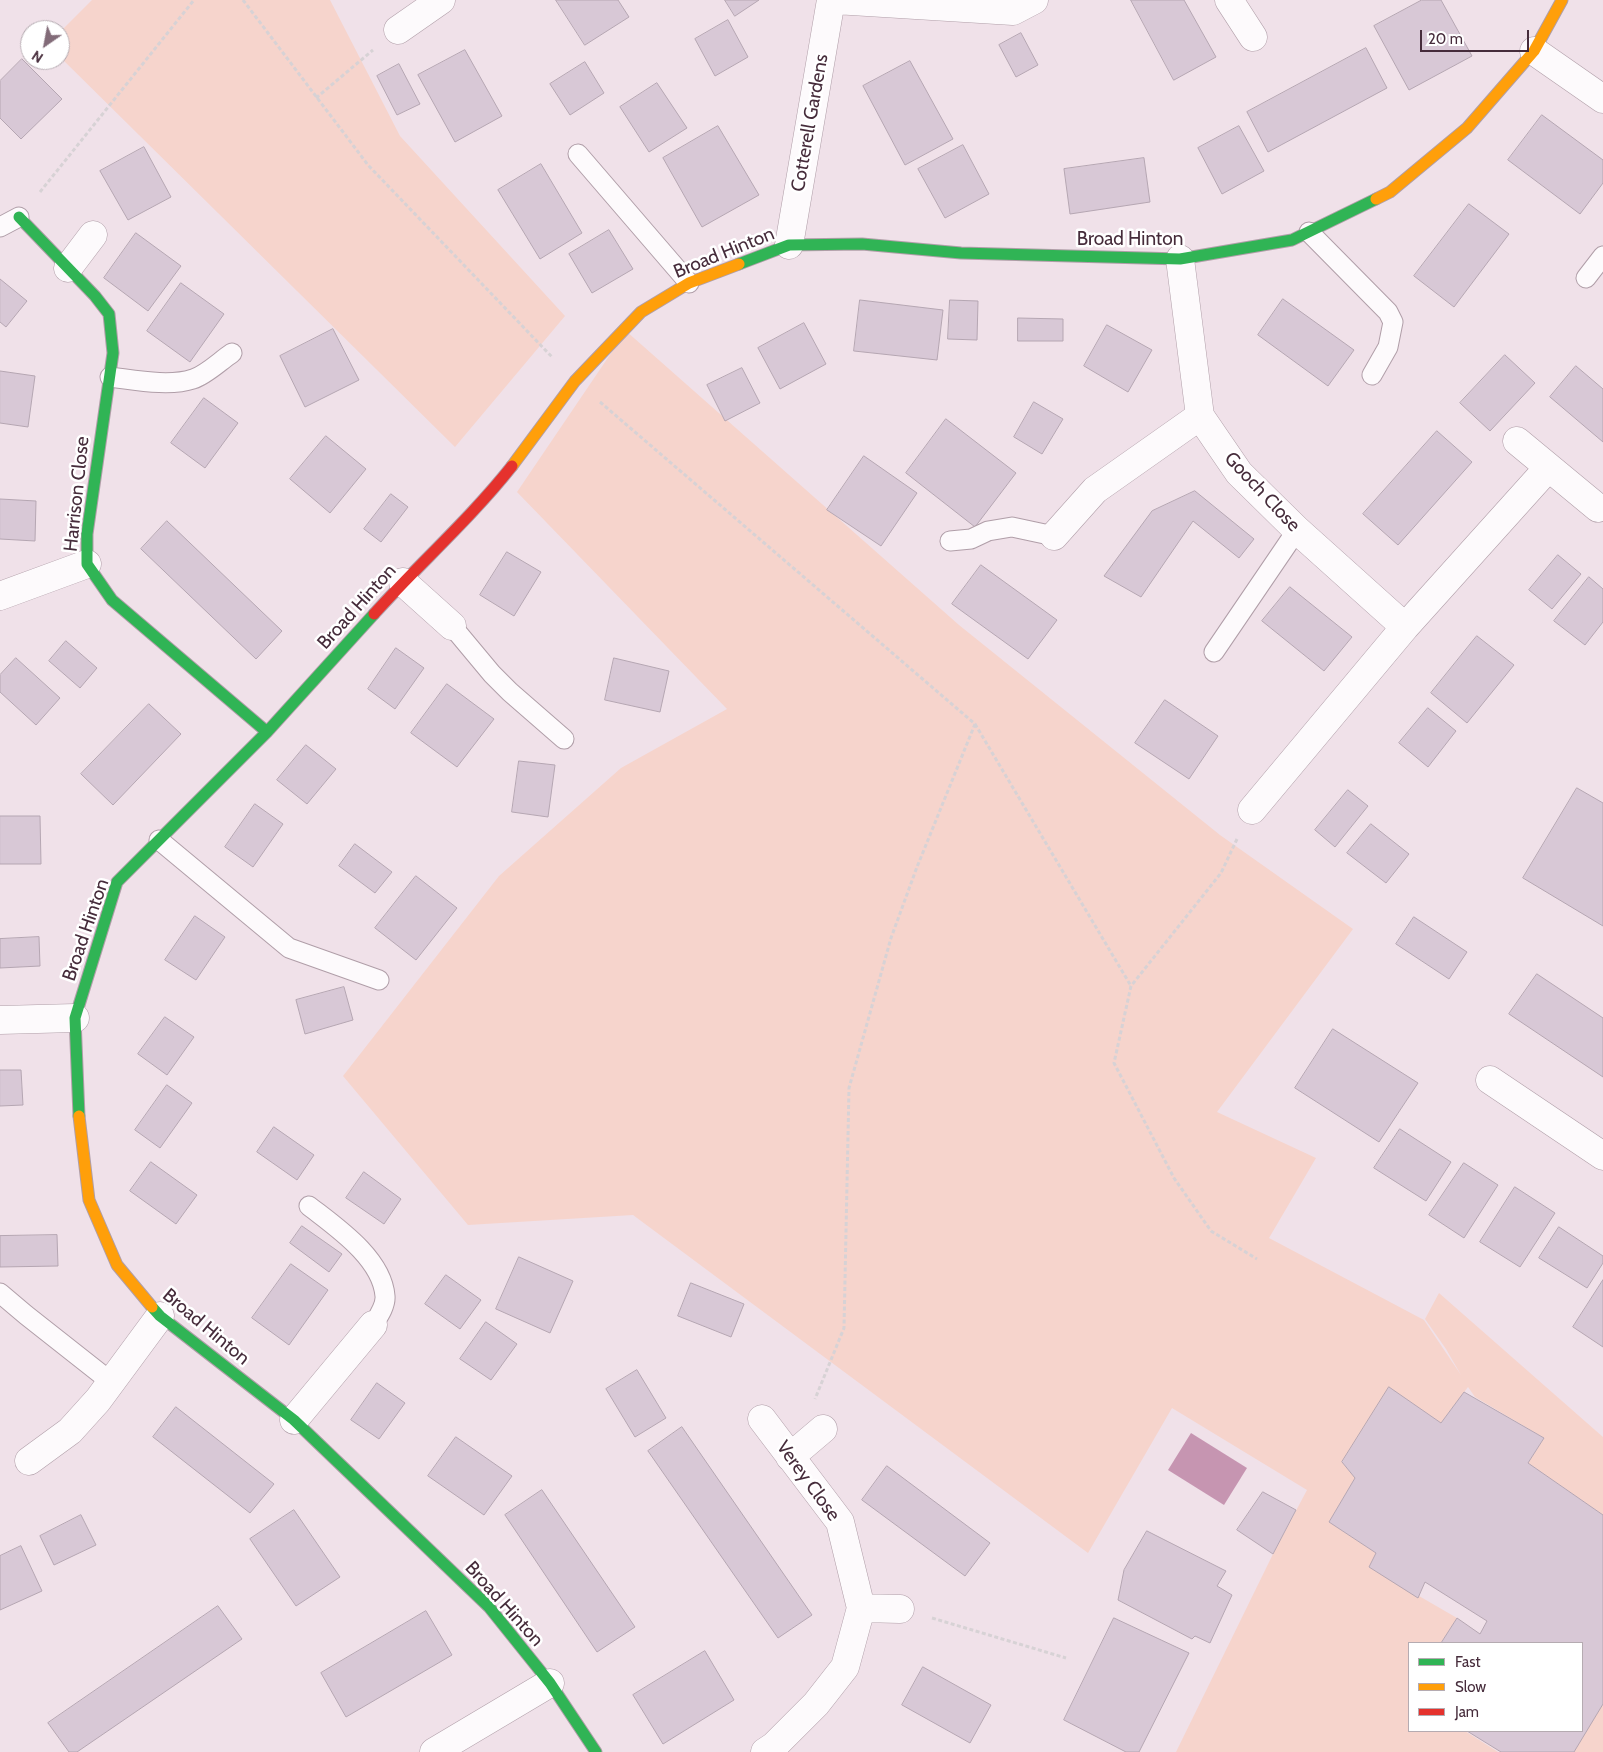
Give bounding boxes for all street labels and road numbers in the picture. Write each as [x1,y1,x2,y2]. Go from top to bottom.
street label: Cotterell Gardens [787,52,833,194]
street label: Broad Hinton [670,222,778,284]
street label: Broad Hinton [1077,228,1183,250]
street label: Harrison Close [60,435,94,553]
street label: Gooch Close [1219,447,1305,537]
street label: Broad Hinton [313,560,401,654]
street label: Broad Hinton [58,876,114,984]
street label: Broad Hinton [158,1284,254,1370]
street label: Verey Close [771,1436,845,1526]
street label: Broad Hinton [460,1557,548,1651]

